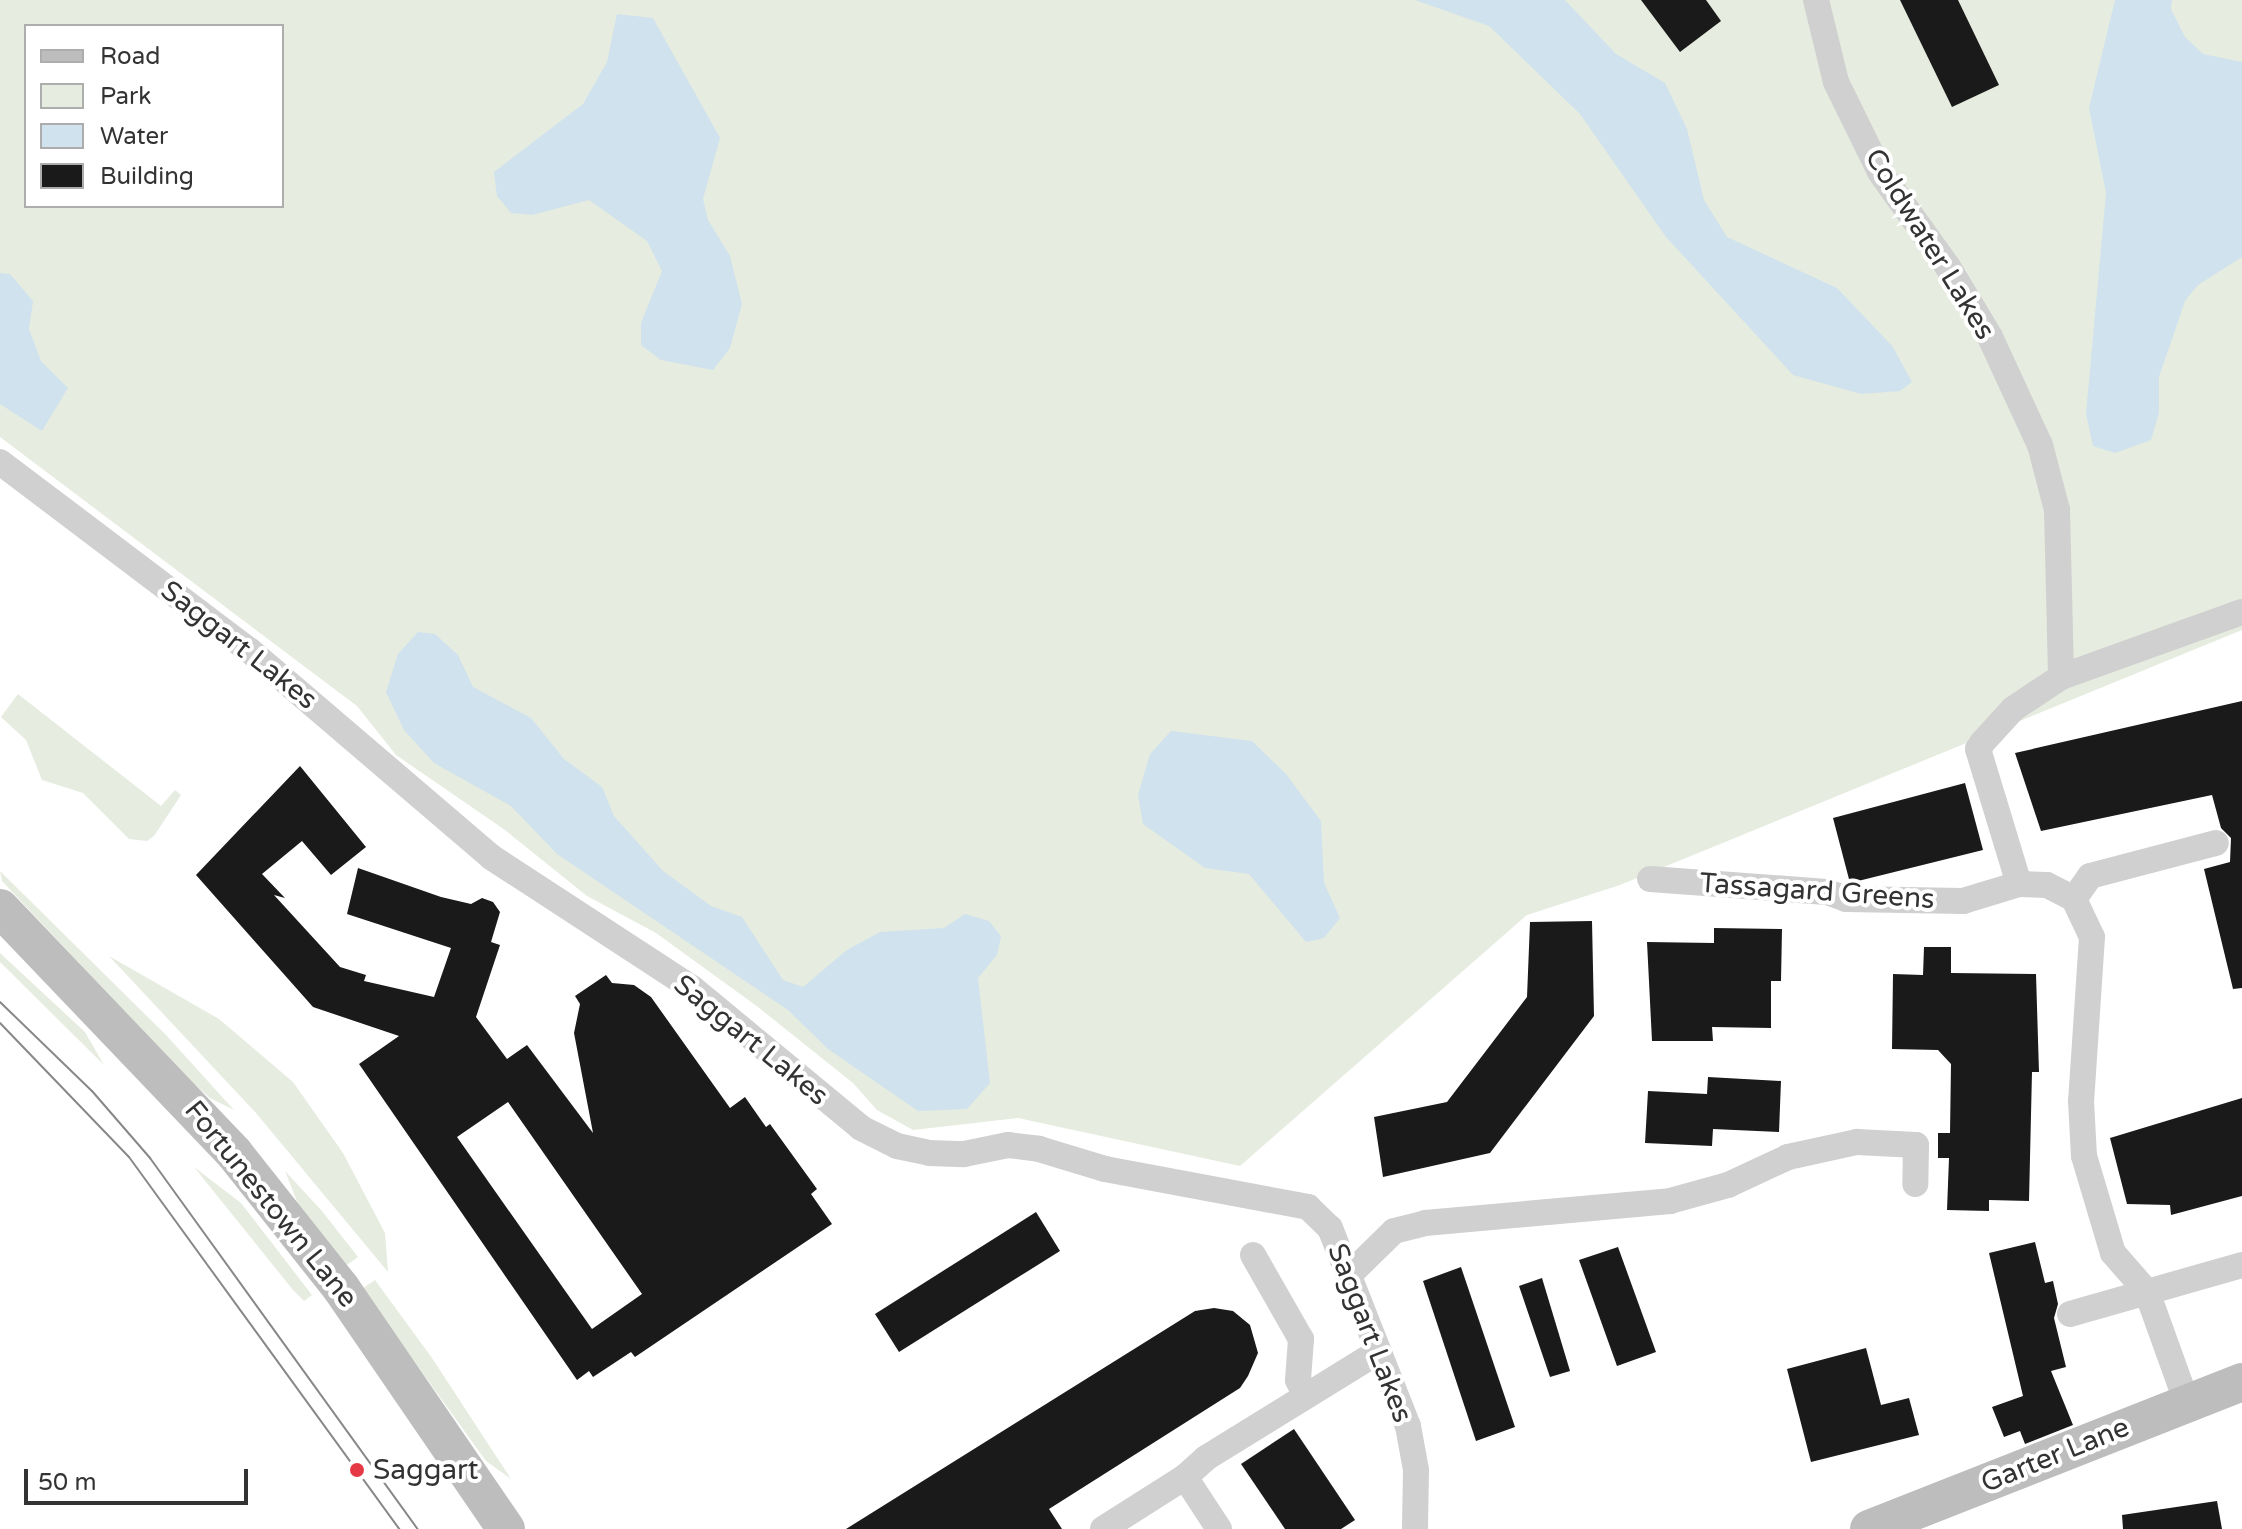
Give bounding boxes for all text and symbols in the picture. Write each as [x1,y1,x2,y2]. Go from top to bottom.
legend [24,24,284,208]
text: Road [100,42,160,71]
text: Park [100,82,151,111]
text: Water [100,122,168,151]
street label: Coldwater Lakes [1858,142,2002,346]
text: Building [100,162,194,191]
street label: Saggart Lakes [154,574,324,716]
street label: Tassagard Greens [1698,866,1936,916]
street label: Saggart Lakes [667,967,835,1113]
street label: Fortunestown Lane [177,1094,365,1314]
street label: Saggart Lakes [1320,1239,1420,1427]
street label: Garter Lane [1976,1410,2134,1500]
scale bar [28,1453,252,1503]
place label: Saggart [373,1453,478,1487]
marker: Saggart [348,1461,366,1479]
text: 50 m [38,1468,96,1497]

